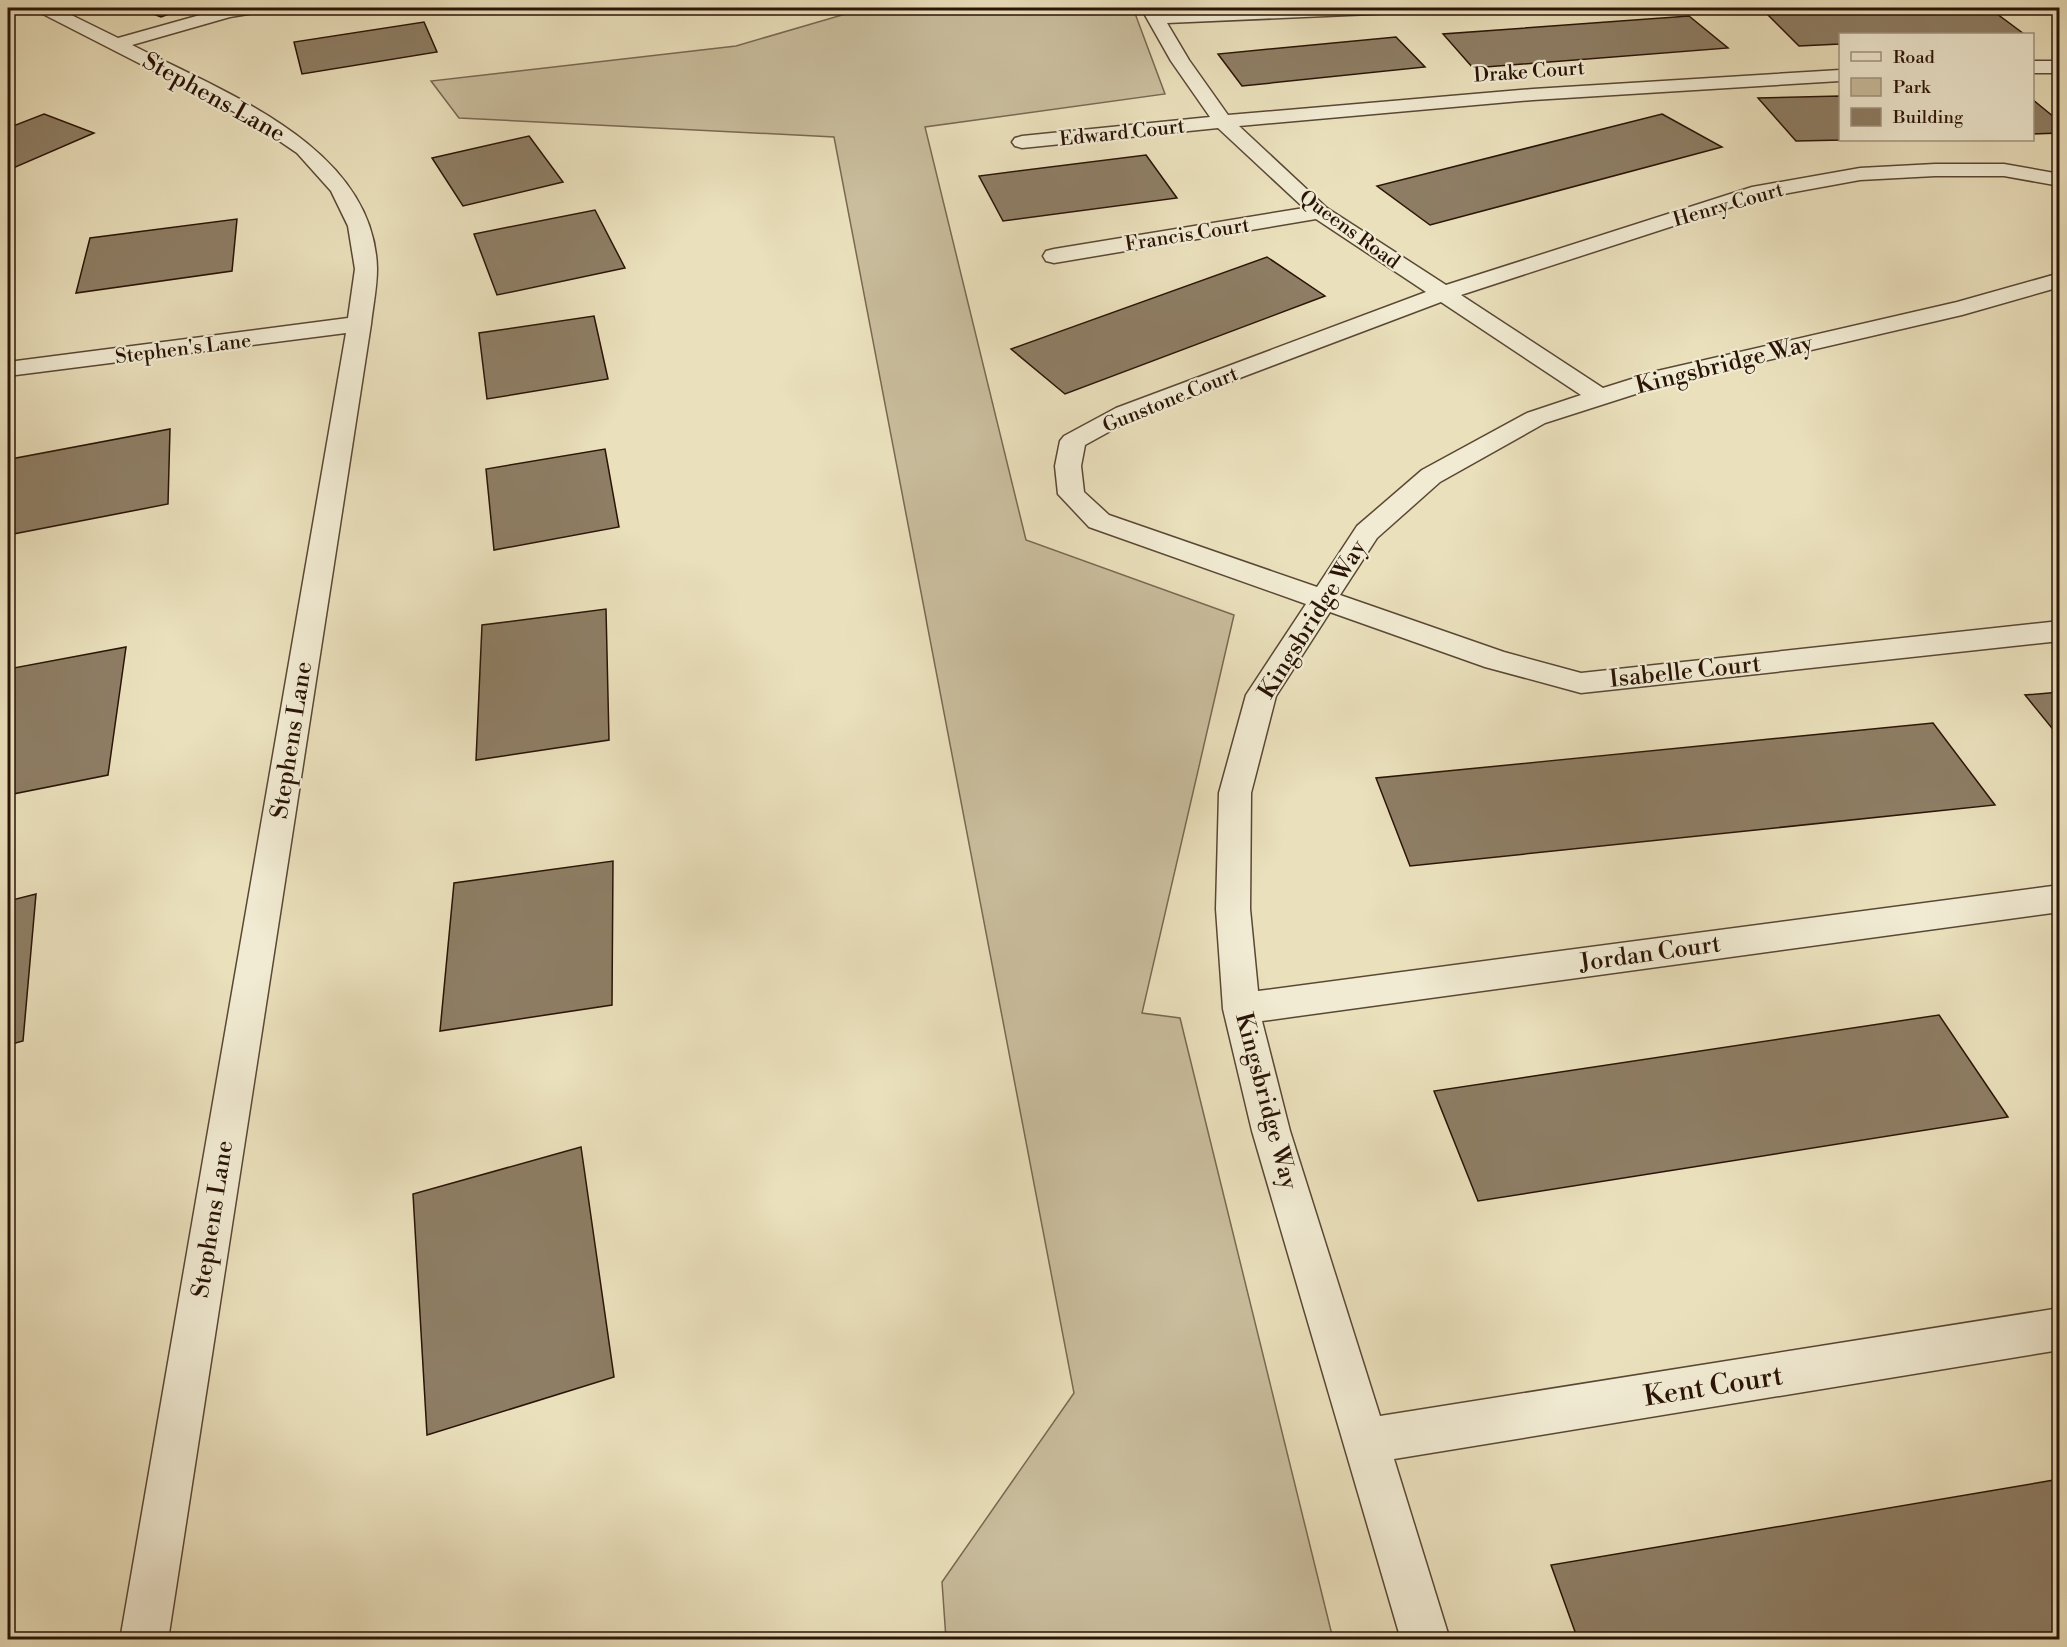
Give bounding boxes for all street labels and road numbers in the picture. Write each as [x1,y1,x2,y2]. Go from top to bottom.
street label: Stephens Lane [137,46,290,149]
street label: Drake Court [1473,56,1586,89]
street label: Edward Court [1058,114,1186,153]
street label: Henry Court [1670,178,1787,233]
street label: Queens Road [1294,185,1405,276]
street label: Francis Court [1123,213,1251,258]
street label: Kingsbridge Way [1632,328,1816,402]
street label: Stephen's Lane [114,329,253,370]
street label: Gunstone Court [1099,362,1242,439]
street label: Kingsbridge Way [1252,534,1374,705]
street label: Isabelle Court [1608,649,1763,695]
street label: Stephens Lane [265,659,319,821]
street label: Jordan Court [1577,929,1723,979]
street label: Kingsbridge Way [1228,1010,1304,1193]
street label: Stephens Lane [186,1138,240,1300]
street label: Kent Court [1641,1358,1785,1415]

